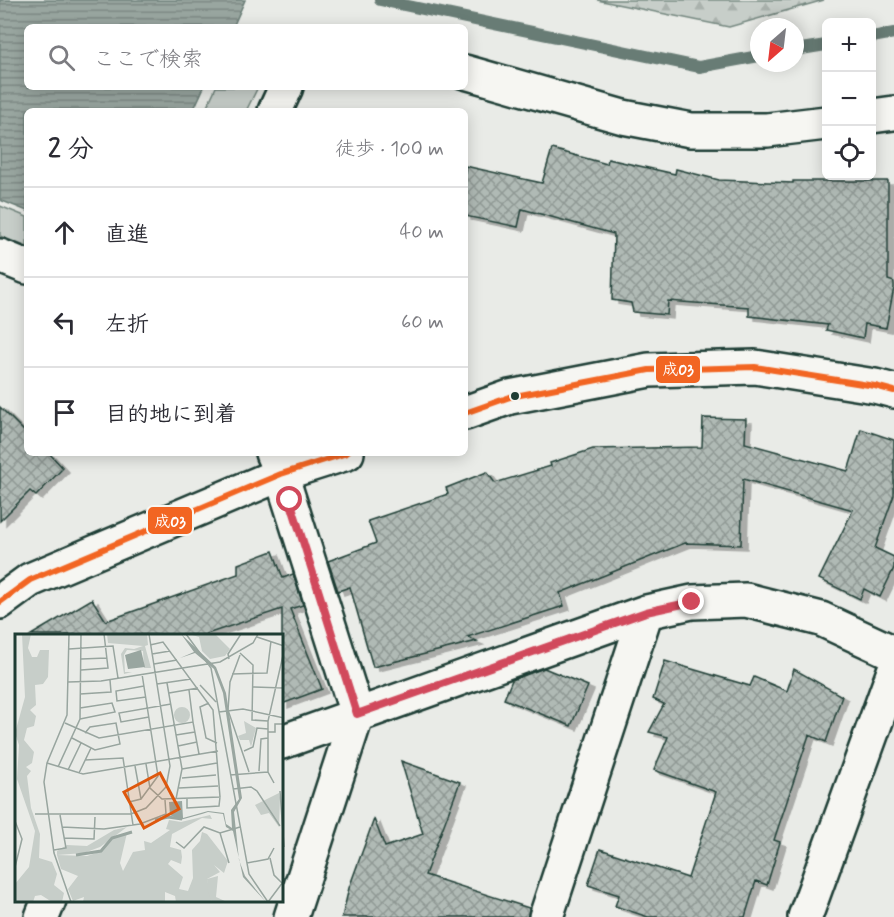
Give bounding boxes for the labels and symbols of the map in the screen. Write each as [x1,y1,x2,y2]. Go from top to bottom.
north arrow [750,18,804,72]
line badge: 成03 [655,355,701,384]
text: 成03 [662,360,694,381]
unlabelled marker [509,390,521,402]
route start [276,486,302,512]
line badge: 成03 [147,506,193,535]
text: 成03 [154,512,186,533]
route end [678,588,704,614]
inset map [15,634,284,902]

